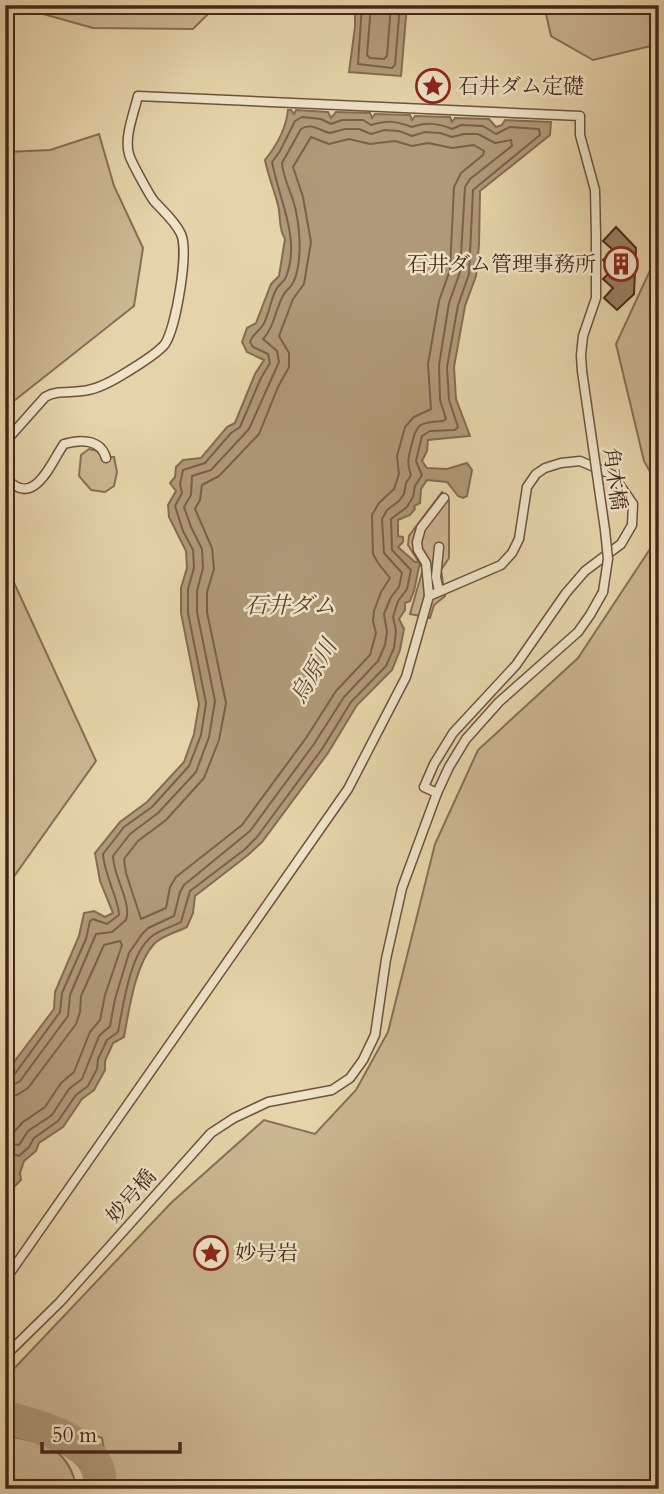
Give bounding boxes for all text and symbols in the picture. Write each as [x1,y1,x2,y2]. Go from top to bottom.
place icon: 石井ダム定礎 [414,67,452,105]
place label: 石井ダム定礎 [458,72,584,101]
building icon: 石井ダム管理事務所 [602,245,640,283]
place label: 石井ダム管理事務所 [407,250,596,279]
street label: 角木橋 [596,446,633,512]
water label: 石井ダム [244,590,336,621]
water label: 烏原川 [283,631,346,709]
street label: 妙号橋 [100,1163,163,1230]
place icon: 妙号岩 [192,1234,230,1272]
place label: 妙号岩 [235,1239,298,1268]
scale bar [42,1410,180,1454]
text: 50 m [52,1421,97,1450]

